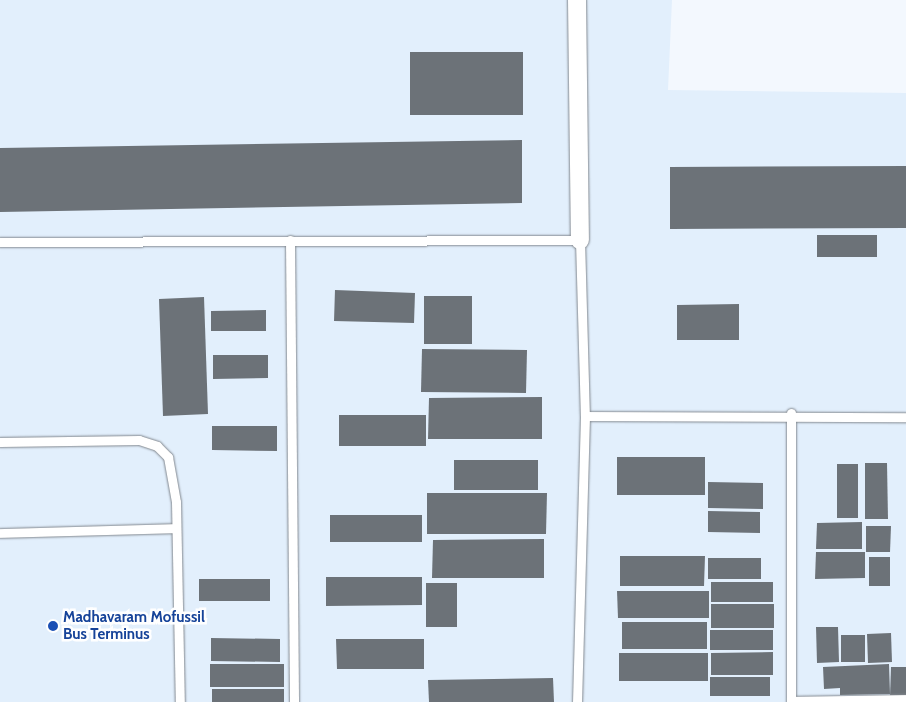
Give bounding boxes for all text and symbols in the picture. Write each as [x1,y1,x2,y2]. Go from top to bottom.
place label: Madhavaram Mofussil Bus Terminus [63,608,205,643]
marker: Madhavaram Mofussil Bus Terminus [47,620,59,632]

